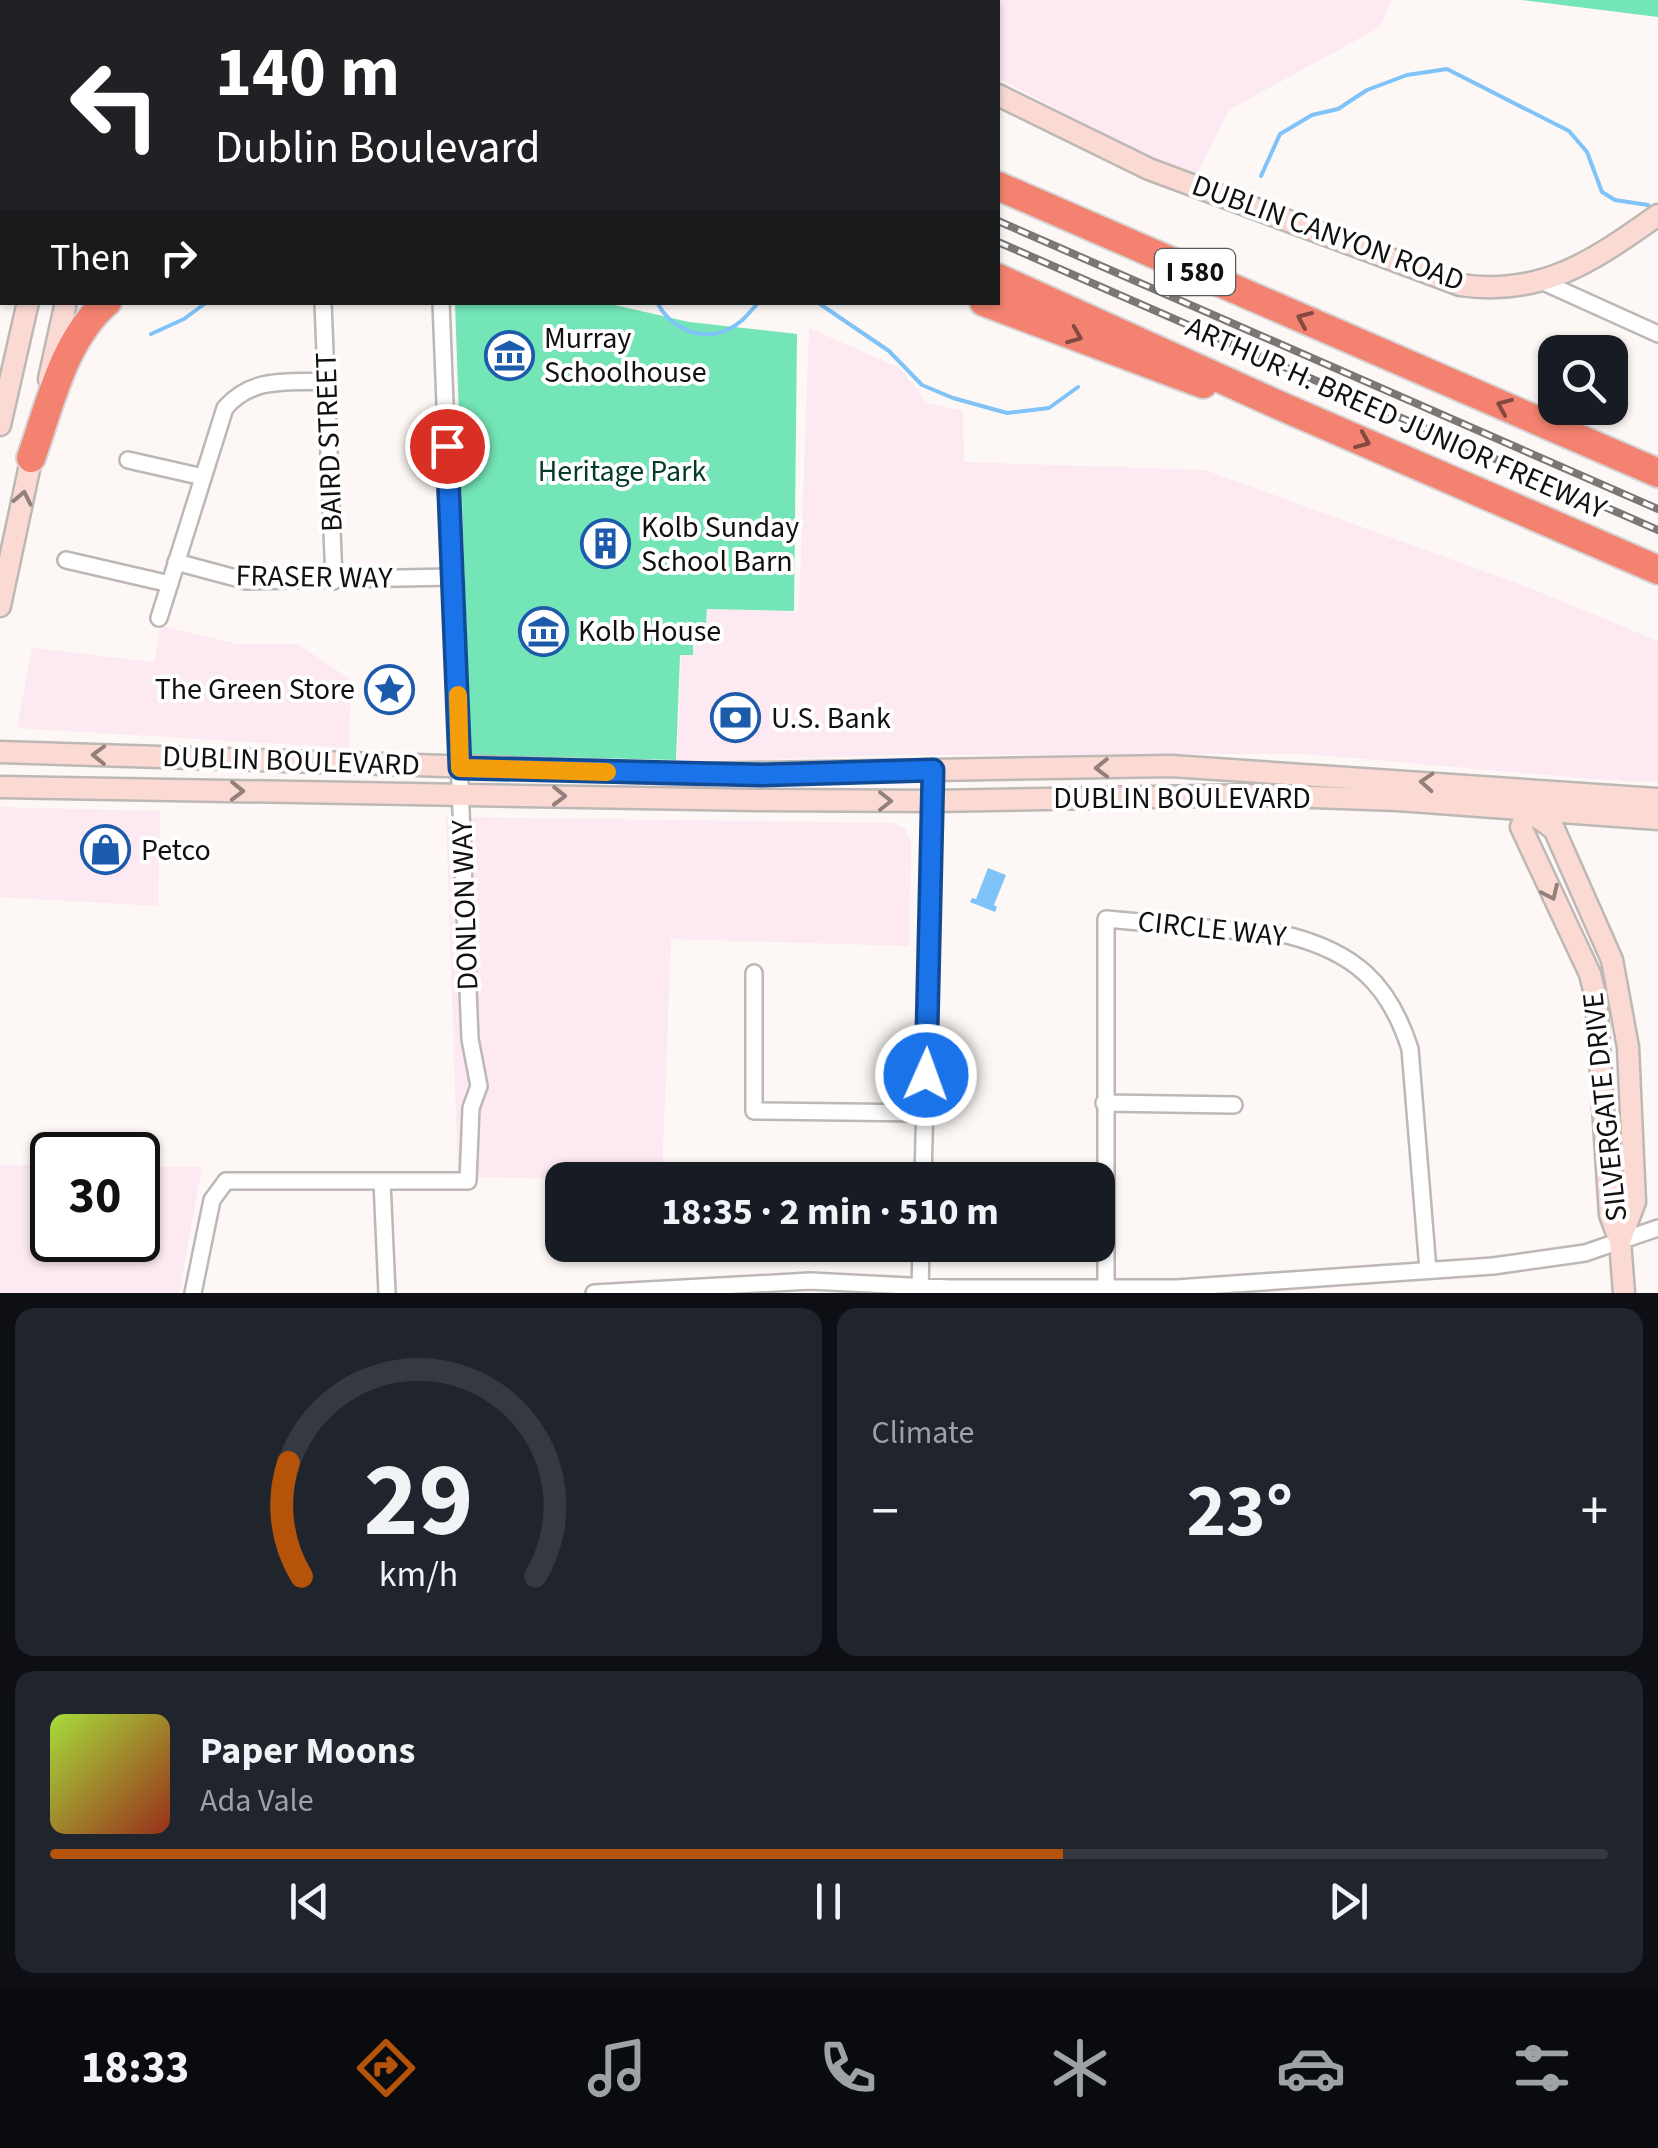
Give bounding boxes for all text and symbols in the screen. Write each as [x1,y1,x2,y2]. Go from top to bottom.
text: 140 m [215,23,400,123]
icon: left [50,40,180,170]
text: Dublin Boulevard [215,116,541,180]
street label: DUBLIN CANYON ROAD [1186,164,1470,302]
icon: right [151,230,206,285]
text: Then [50,231,131,285]
road number: I 580 [1155,249,1235,295]
street label: ARTHUR H. BREED JUNIOR FREEWAY [1179,306,1614,531]
one-way arrow [1296,311,1314,331]
place label: Murray Schoolhouse [544,317,707,394]
one-way arrow [1066,325,1083,345]
museum icon: Murray Schoolhouse [483,329,535,381]
map controls [1538,335,1628,425]
button: search [1538,335,1628,425]
street label: BAIRD STREET [304,351,354,533]
one-way arrow [1496,398,1514,418]
pin [405,404,490,489]
icon: arrive [420,419,475,474]
one-way arrow [1353,429,1371,449]
park label: Heritage Park [538,450,706,493]
one-way arrow [11,489,32,506]
place label: Kolb Sunday School Barn [641,506,799,583]
building icon: Kolb Sunday School Barn [580,518,632,570]
street label: FRASER WAY [235,554,393,600]
museum icon: Kolb House [517,605,569,657]
place label: Kolb House [578,610,721,653]
place icon: The Green Store [364,663,416,715]
place label: The Green Store [155,668,355,711]
bank icon: U.S. Bank [710,692,762,744]
place label: U.S. Bank [771,697,891,740]
street label: DUBLIN BOULEVARD [162,735,420,787]
one-way arrow [91,744,107,765]
one-way arrow [1094,758,1110,779]
one-way arrow [1418,772,1434,794]
street label: DUBLIN BOULEVARD [1053,777,1311,820]
one-way arrow [230,781,246,802]
one-way arrow [551,786,567,807]
one-way arrow [878,790,894,812]
street label: DONLON WAY [441,818,489,991]
shop icon: Petco [80,824,132,876]
place label: Petco [141,829,211,872]
one-way arrow [1539,882,1559,900]
street label: CIRCLE WAY [1135,900,1289,958]
street label: SILVERGATE DRIVE [1572,990,1638,1224]
position arrow [874,1023,978,1127]
speed limit sign: 30 [30,1132,160,1262]
text: 18:35 · 2 min · 510 m [661,1185,999,1239]
text: Climate [872,1410,974,1456]
text: 29 [363,1428,473,1576]
text: 23° [1186,1458,1293,1565]
text: − [872,1473,899,1551]
text: + [1581,1473,1608,1551]
text: km/h [379,1549,458,1600]
text: Paper Moons [200,1724,415,1778]
text: Ada Vale [200,1778,314,1824]
icon: previous [282,1874,337,1929]
icon: pause [801,1874,856,1929]
icon: next [1321,1874,1376,1929]
icon: directions [351,2033,421,2103]
icon: music [582,2033,652,2103]
icon: phone [813,2033,883,2103]
icon: climate [1045,2033,1115,2103]
icon: car [1276,2033,1346,2103]
icon: filters [1507,2033,1577,2103]
text: 18:33 [81,2036,189,2100]

